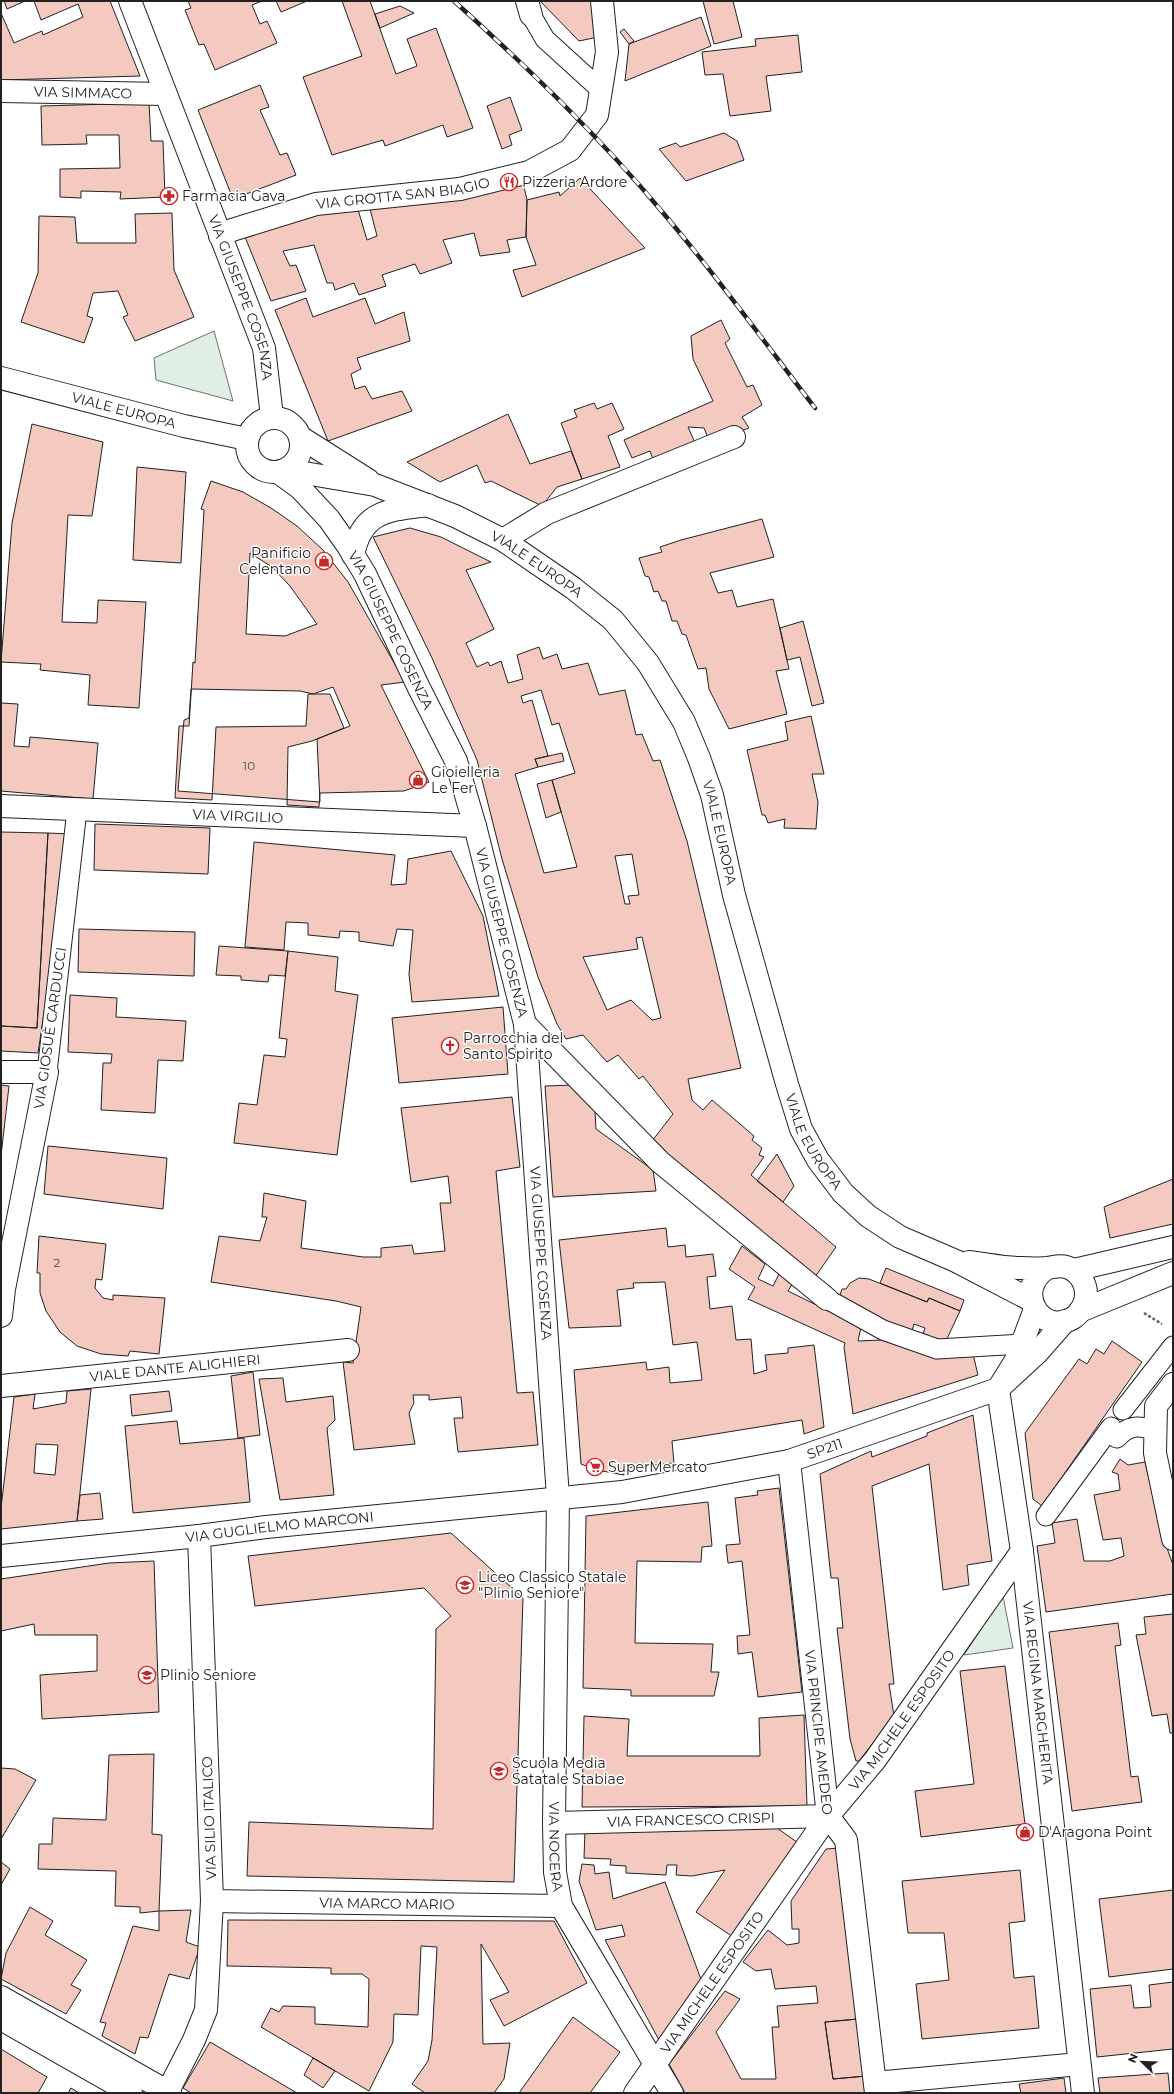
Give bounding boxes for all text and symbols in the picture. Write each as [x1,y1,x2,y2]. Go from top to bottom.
street label: VIA SIMMACO [34,83,133,102]
restaurant icon: Pizzeria Ardore [499,172,519,192]
street label: VIA GROTTA SAN BIAGIO [315,173,492,213]
place label: Pizzeria Ardore [522,173,627,191]
pharmacy icon: Farmacia Gava [159,186,179,206]
place label: Farmacia Gava [182,187,285,205]
street label: VIA GIUSEPPE COSENZA [204,212,277,382]
street label: VIALE EUROPA [70,388,179,433]
street label: VIALE EUROPA [488,526,587,602]
place label: Panificio Celentano [239,544,311,578]
street label: VIA GIUSEPPE COSENZA [344,547,438,713]
shop icon: Panificio Celentano [314,551,334,571]
house number: 10 [243,758,255,773]
place label: Gioielleria Le Fer [431,763,500,797]
shop icon: Gioielleria Le Fer [408,770,428,790]
street label: VIALE EUROPA [699,778,741,888]
street label: VIA VIRGILIO [192,805,284,827]
street label: VIA GIUSEPPE COSENZA [472,846,532,1020]
street label: VIA GIOSUÈ CARDUCCI [30,946,70,1110]
place label: Parrocchia del Santo Spirito [463,1029,563,1063]
church icon: Parrocchia del Santo Spirito [440,1036,460,1056]
street label: VIALE EUROPA [781,1091,847,1194]
street label: VIA GIUSEPPE COSENZA [526,1166,556,1342]
house number: 2 [54,1255,61,1270]
street label: VIALE DANTE ALIGHIERI [89,1350,261,1386]
street label: SP211 [804,1434,845,1463]
supermarket icon: SuperMercato [585,1457,605,1477]
place label: SuperMercato [608,1458,707,1476]
street label: VIA GUGLIELMO MARCONI [184,1507,375,1546]
place label: Liceo Classico Statale "Plinio Seniore" [478,1568,626,1602]
school or university icon: Liceo Classico Statale "Plinio Seniore" [455,1575,475,1595]
street label: VIA REGINA MARGHERITA [1019,1600,1057,1786]
street label: VIA MICHELE ESPOSITO [845,1646,959,1794]
street label: VIA PRINCIPE AMEDEO [801,1649,837,1816]
school or university icon: Plinio Seniore [137,1665,157,1685]
place label: Plinio Seniore [160,1666,256,1684]
place label: Scuola Media Satatale Stabiae [512,1754,624,1788]
street label: VIA SILIO ITALICO [198,1756,220,1880]
school or university icon: Scuola Media Satatale Stabiae [489,1761,509,1781]
street label: VIA NOCERA [545,1801,567,1894]
street label: VIA FRANCESCO CRISPI [607,1808,775,1831]
shop icon: D'Aragona Point [1015,1822,1035,1842]
place label: D'Aragona Point [1038,1823,1153,1841]
street label: VIA MARCO MARIO [319,1894,455,1913]
street label: VIA MICHELE ESPOSITO [656,1907,768,2057]
north arrow [1122,2042,1162,2082]
text: N [1125,2051,1141,2065]

